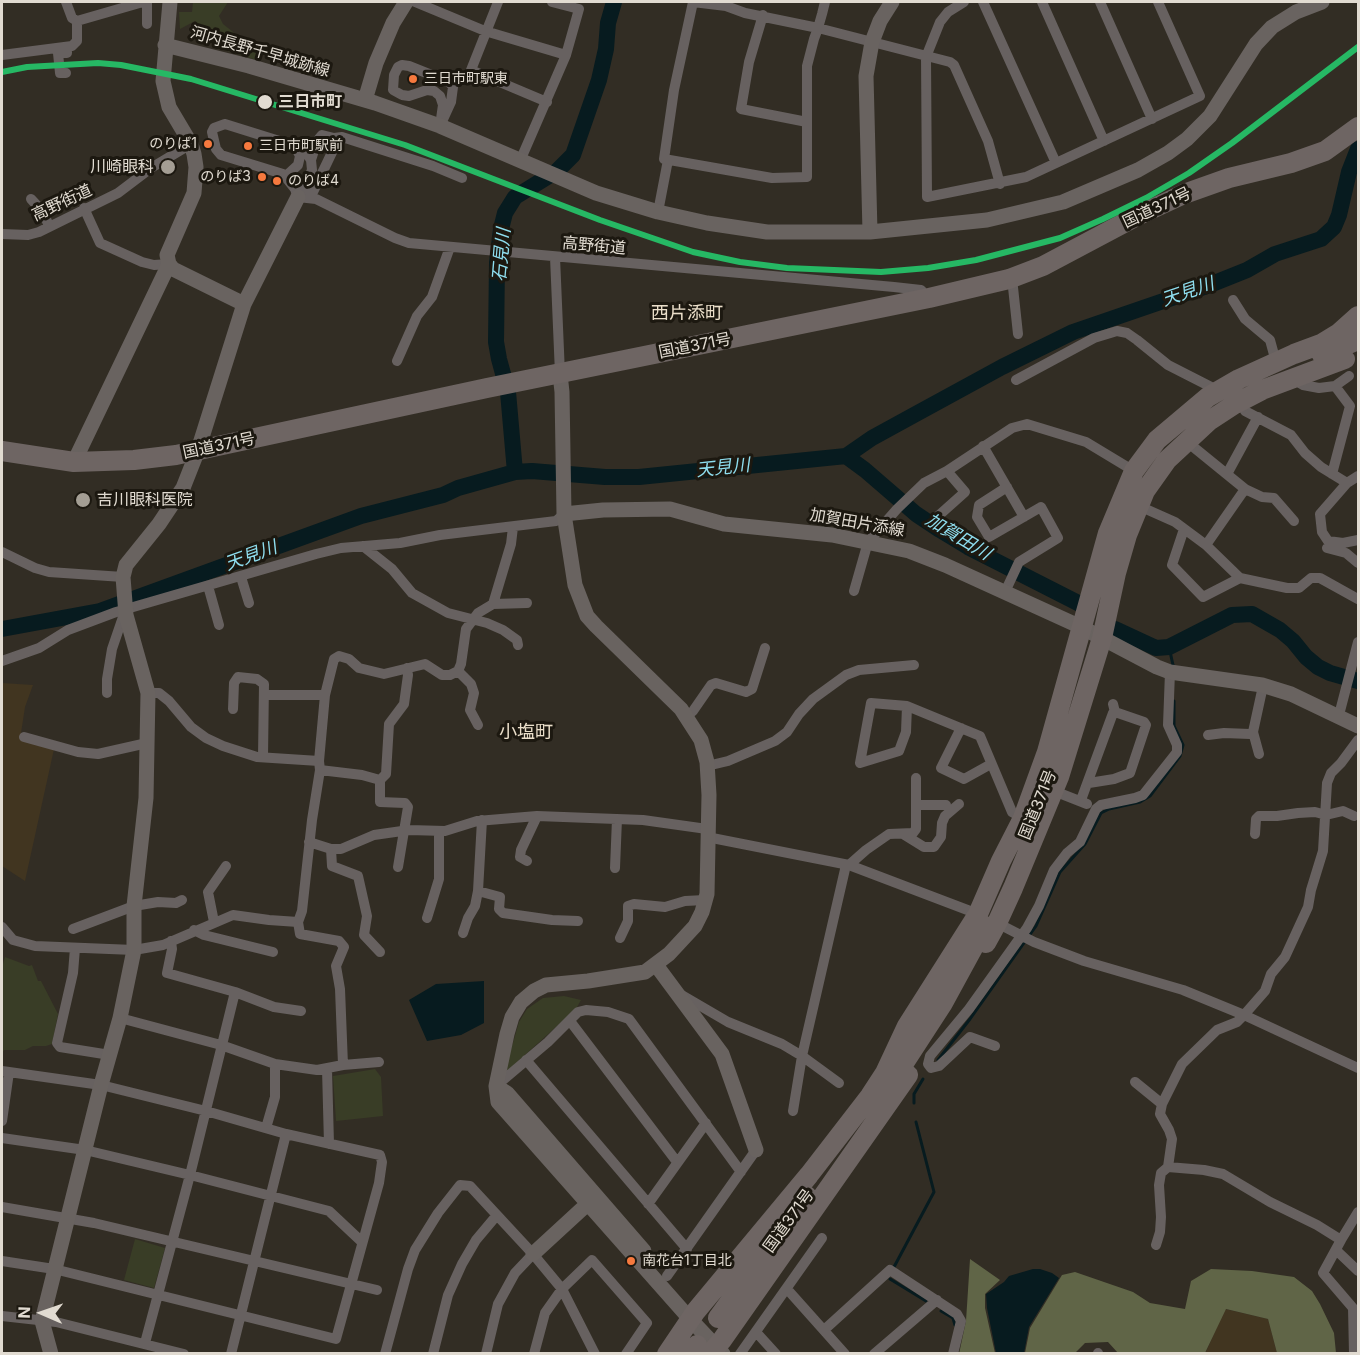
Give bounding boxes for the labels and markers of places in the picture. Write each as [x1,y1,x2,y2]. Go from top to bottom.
place label: 三日市町駅東 [424,71,508,87]
marker: 三日市町駅東 [407,73,419,85]
place label: 三日市町 [278,92,342,112]
marker: 三日市町 [256,93,274,111]
place label: のりば1 [149,136,197,152]
marker: のりば1 [202,138,214,150]
place label: 三日市町駅前 [259,138,343,154]
marker: 三日市町駅前 [242,140,254,152]
place label: 川崎眼科 [90,157,154,177]
marker: 川崎眼科 [159,158,177,176]
place label: のりば3 [200,169,251,185]
marker: のりば3 [256,171,268,183]
place label: のりば4 [288,173,339,189]
marker: のりば4 [271,175,283,187]
place label: 吉川眼科医院 [97,490,193,510]
marker: 吉川眼科医院 [74,491,92,509]
place label: 南花台1丁目北 [642,1253,732,1269]
marker: 南花台1丁目北 [625,1255,637,1267]

